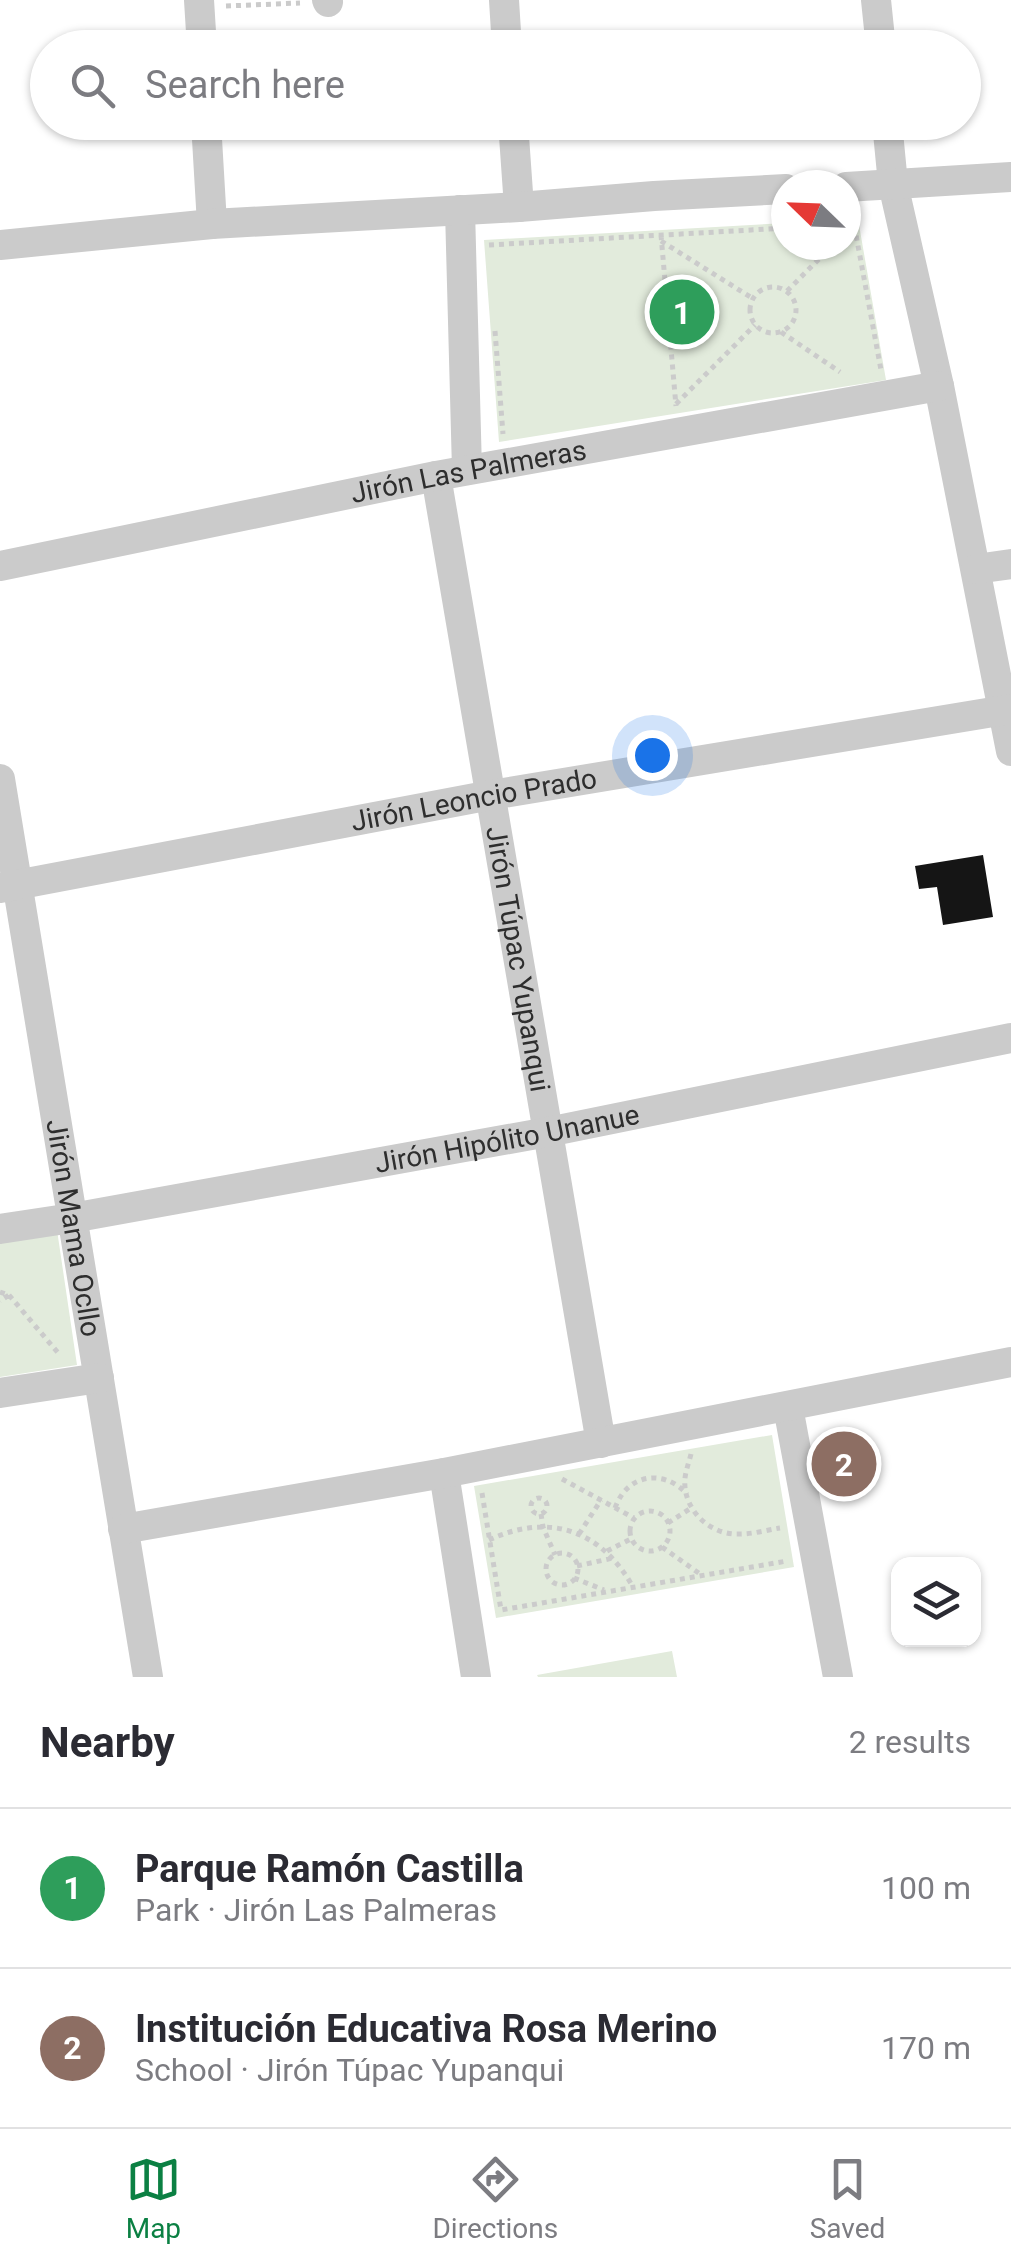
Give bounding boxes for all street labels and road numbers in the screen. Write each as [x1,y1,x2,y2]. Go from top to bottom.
street label: Jirón Las Palmeras [348,433,589,510]
street label: Jirón Leoncio Prado [348,761,599,838]
street label: Jirón Túpac Yupanqui [480,824,557,1094]
street label: Jirón Hipólito Unanue [372,1097,642,1179]
street label: Jirón Mama Ocllo [40,1117,108,1339]

